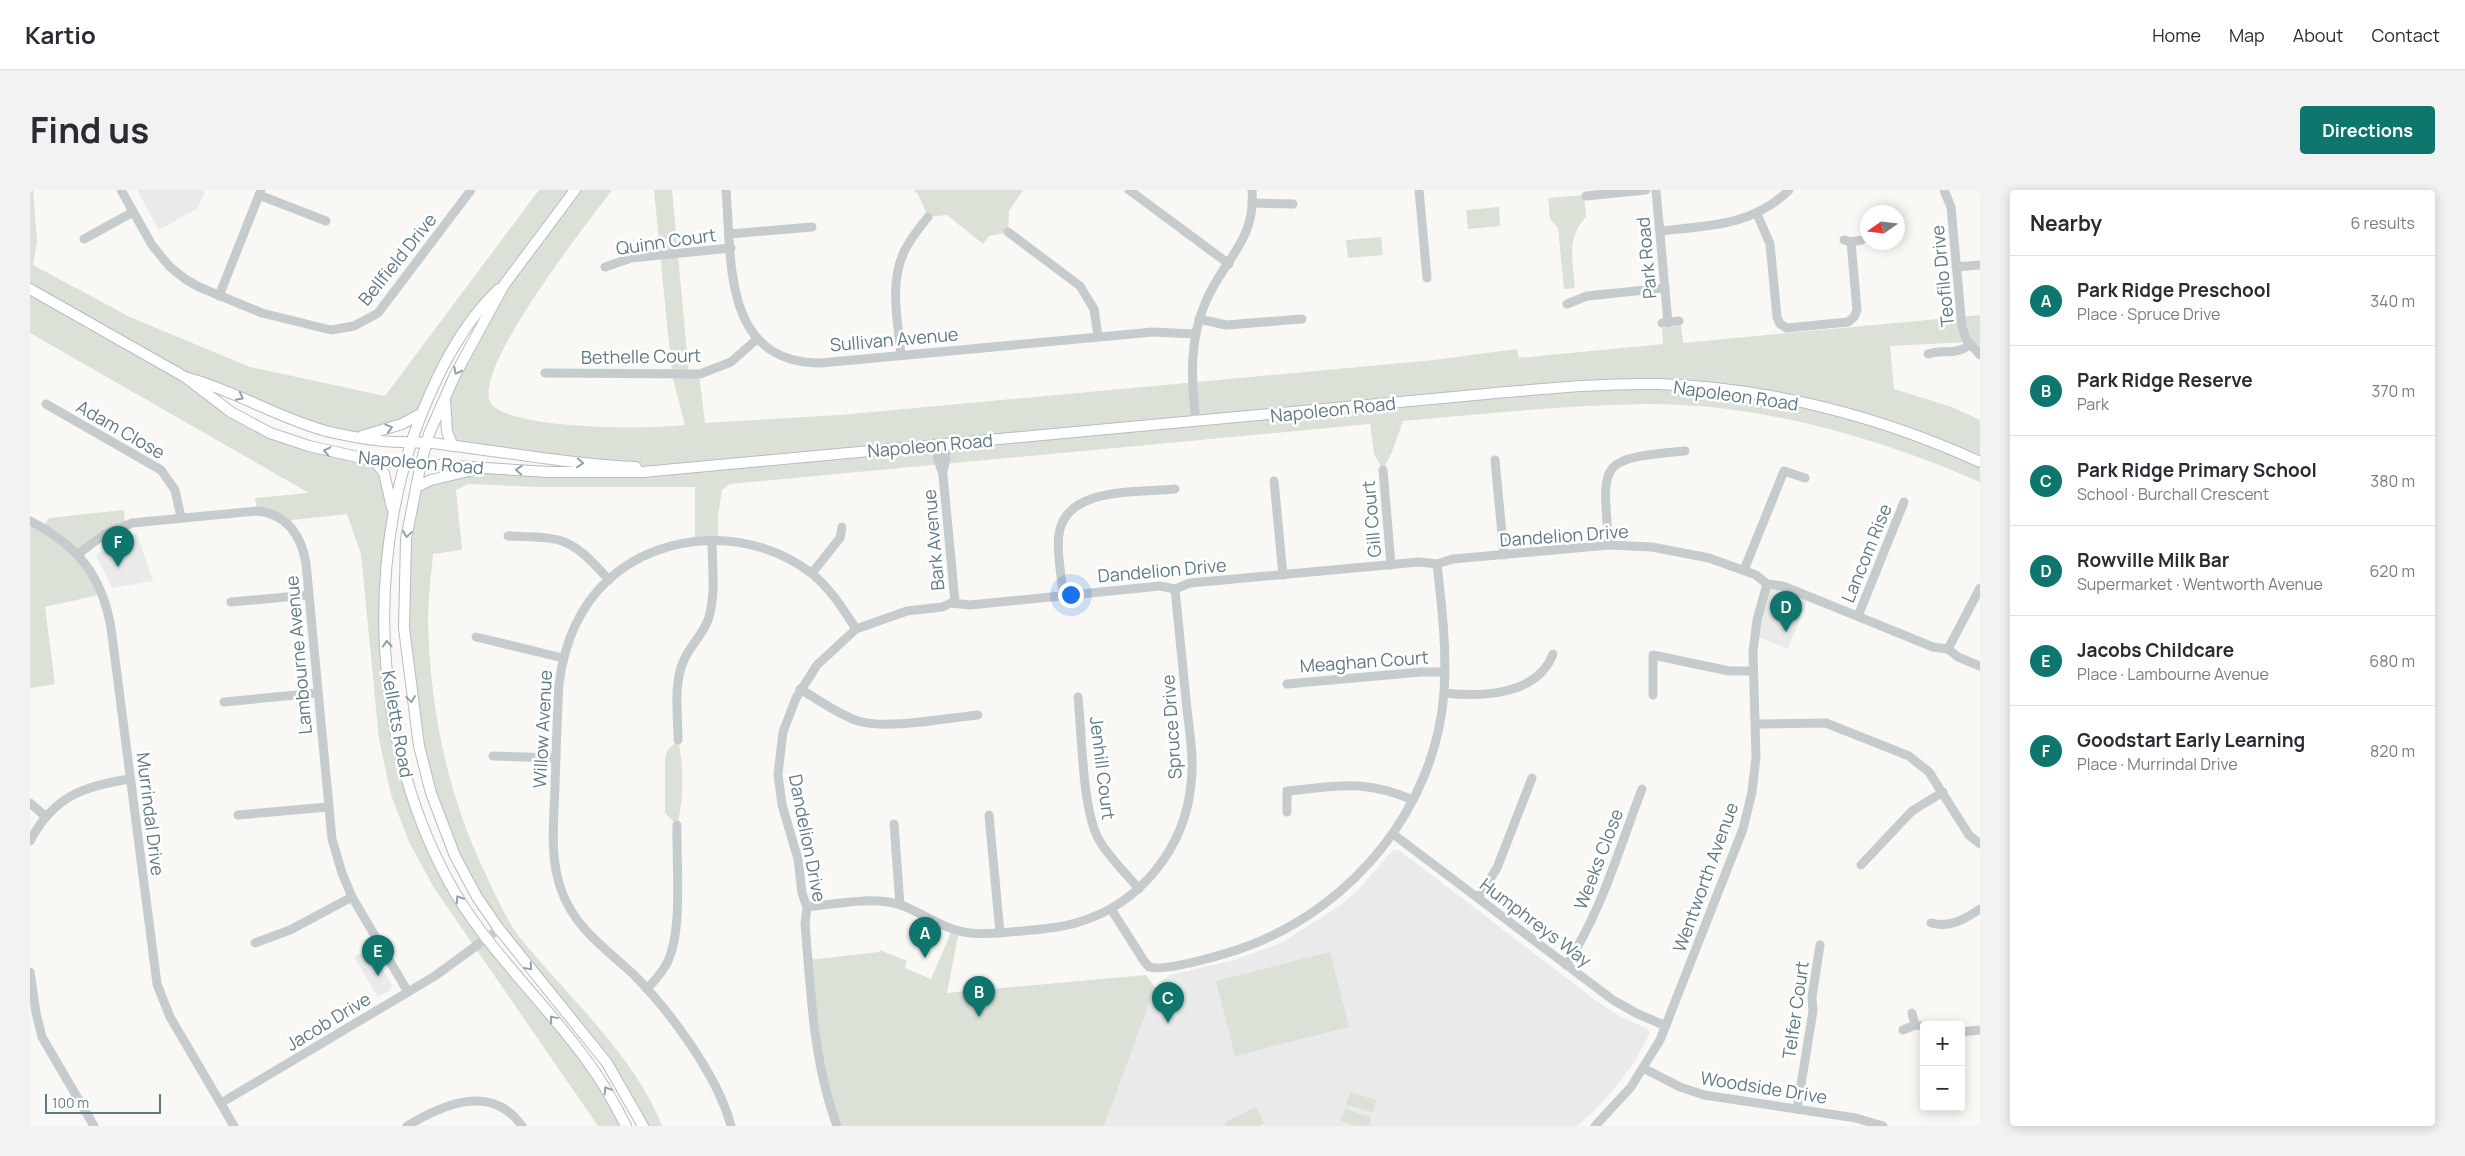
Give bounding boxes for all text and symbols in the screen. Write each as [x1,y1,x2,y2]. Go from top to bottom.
text: Kartio [25,18,96,51]
text: Home [2152,23,2201,47]
text: Map [2229,23,2265,47]
text: About [2293,23,2343,47]
text: Contact [2371,23,2440,47]
text: Find us [30,106,149,154]
button: Directions [2300,106,2435,154]
north arrow [1860,205,1905,250]
street label: Bellfield Drive [352,208,442,310]
text: Nearby [2030,209,2102,237]
text: 6 results [2350,212,2415,234]
street label: Park Road [1630,216,1662,300]
street label: Quinn Court [614,222,718,260]
street label: Teofilo Drive [1925,224,1959,328]
text: Park Ridge Preschool [2077,277,2271,303]
text: A [2041,290,2051,312]
text: 340 m [2370,290,2415,312]
text: Place · Spruce Drive [2077,303,2220,325]
street label: Sullivan Avenue [829,321,959,357]
street label: Bethelle Court [581,343,701,369]
one-way arrow [453,366,463,375]
text: Park Ridge Reserve [2077,367,2253,393]
street label: Napoleon Road [1672,374,1800,416]
text: B [2041,380,2051,402]
text: 370 m [2372,380,2415,402]
street label: Napoleon Road [1269,390,1397,428]
one-way arrow [235,391,244,401]
text: Park [2077,393,2109,415]
street label: Adam Close [72,394,170,464]
one-way arrow [384,423,393,433]
street label: Napoleon Road [866,428,994,462]
street label: Napoleon Road [357,445,485,479]
one-way arrow [323,446,332,457]
one-way arrow [576,457,584,468]
text: Park Ridge Primary School [2077,457,2317,483]
one-way arrow [515,465,523,476]
text: C [2040,470,2052,492]
text: 380 m [2370,470,2415,492]
street label: Gill Court [1356,480,1386,558]
text: School · Burchall Crescent [2077,483,2269,505]
street label: Bark Avenue [917,488,949,592]
street label: Lancom Rise [1835,500,1897,606]
street label: Dandelion Drive [1499,519,1629,551]
pin: F [102,526,134,567]
one-way arrow [402,530,413,538]
text: Rowville Milk Bar [2077,547,2229,573]
street label: Dandelion Drive [1097,552,1227,588]
text: D [2040,560,2052,582]
text: 620 m [2369,560,2415,582]
text: Supermarket · Wentworth Avenue [2077,573,2323,595]
street label: Lambourne Avenue [279,575,317,735]
your location [1058,582,1084,608]
pin: D [1770,591,1802,632]
text: Jacobs Childcare [2077,637,2234,663]
one-way arrow [381,640,392,648]
street label: Meaghan Court [1299,645,1429,677]
text: E [2041,650,2051,672]
text: 680 m [2369,650,2415,672]
text: Place · Lambourne Avenue [2077,663,2269,685]
street label: Kelletts Road [377,668,419,780]
street label: Willow Avenue [527,669,557,789]
street label: Spruce Drive [1155,674,1187,780]
one-way arrow [405,695,416,703]
street label: Jenhill Court [1085,715,1121,821]
text: Goodstart Early Learning [2077,727,2305,753]
text: F [2042,740,2050,762]
text: 820 m [2370,740,2415,762]
street label: Murrindal Drive [132,751,170,877]
text: Place · Murrindal Drive [2077,753,2238,775]
street label: Dandelion Drive [784,772,832,904]
street label: Wentworth Avenue [1667,799,1743,955]
street label: Weeks Close [1568,805,1628,913]
street label: Humphreys Way [1475,872,1597,972]
one-way arrow [456,895,466,904]
pin: A [909,917,941,958]
pin: E [362,935,394,976]
street label: Telfer Court [1776,960,1814,1060]
one-way arrow [524,961,532,970]
pin: B [963,976,995,1017]
pin: C [1152,982,1184,1023]
street label: Jacob Drive [281,986,375,1056]
one-way arrow [550,1015,559,1024]
map controls [1920,1021,1965,1111]
button: + [1920,1021,1965,1066]
street label: Woodside Drive [1699,1065,1829,1109]
button: − [1920,1066,1965,1111]
one-way arrow [603,1087,613,1096]
scale bar [45,1091,161,1114]
text: 100 m [52,1093,89,1112]

